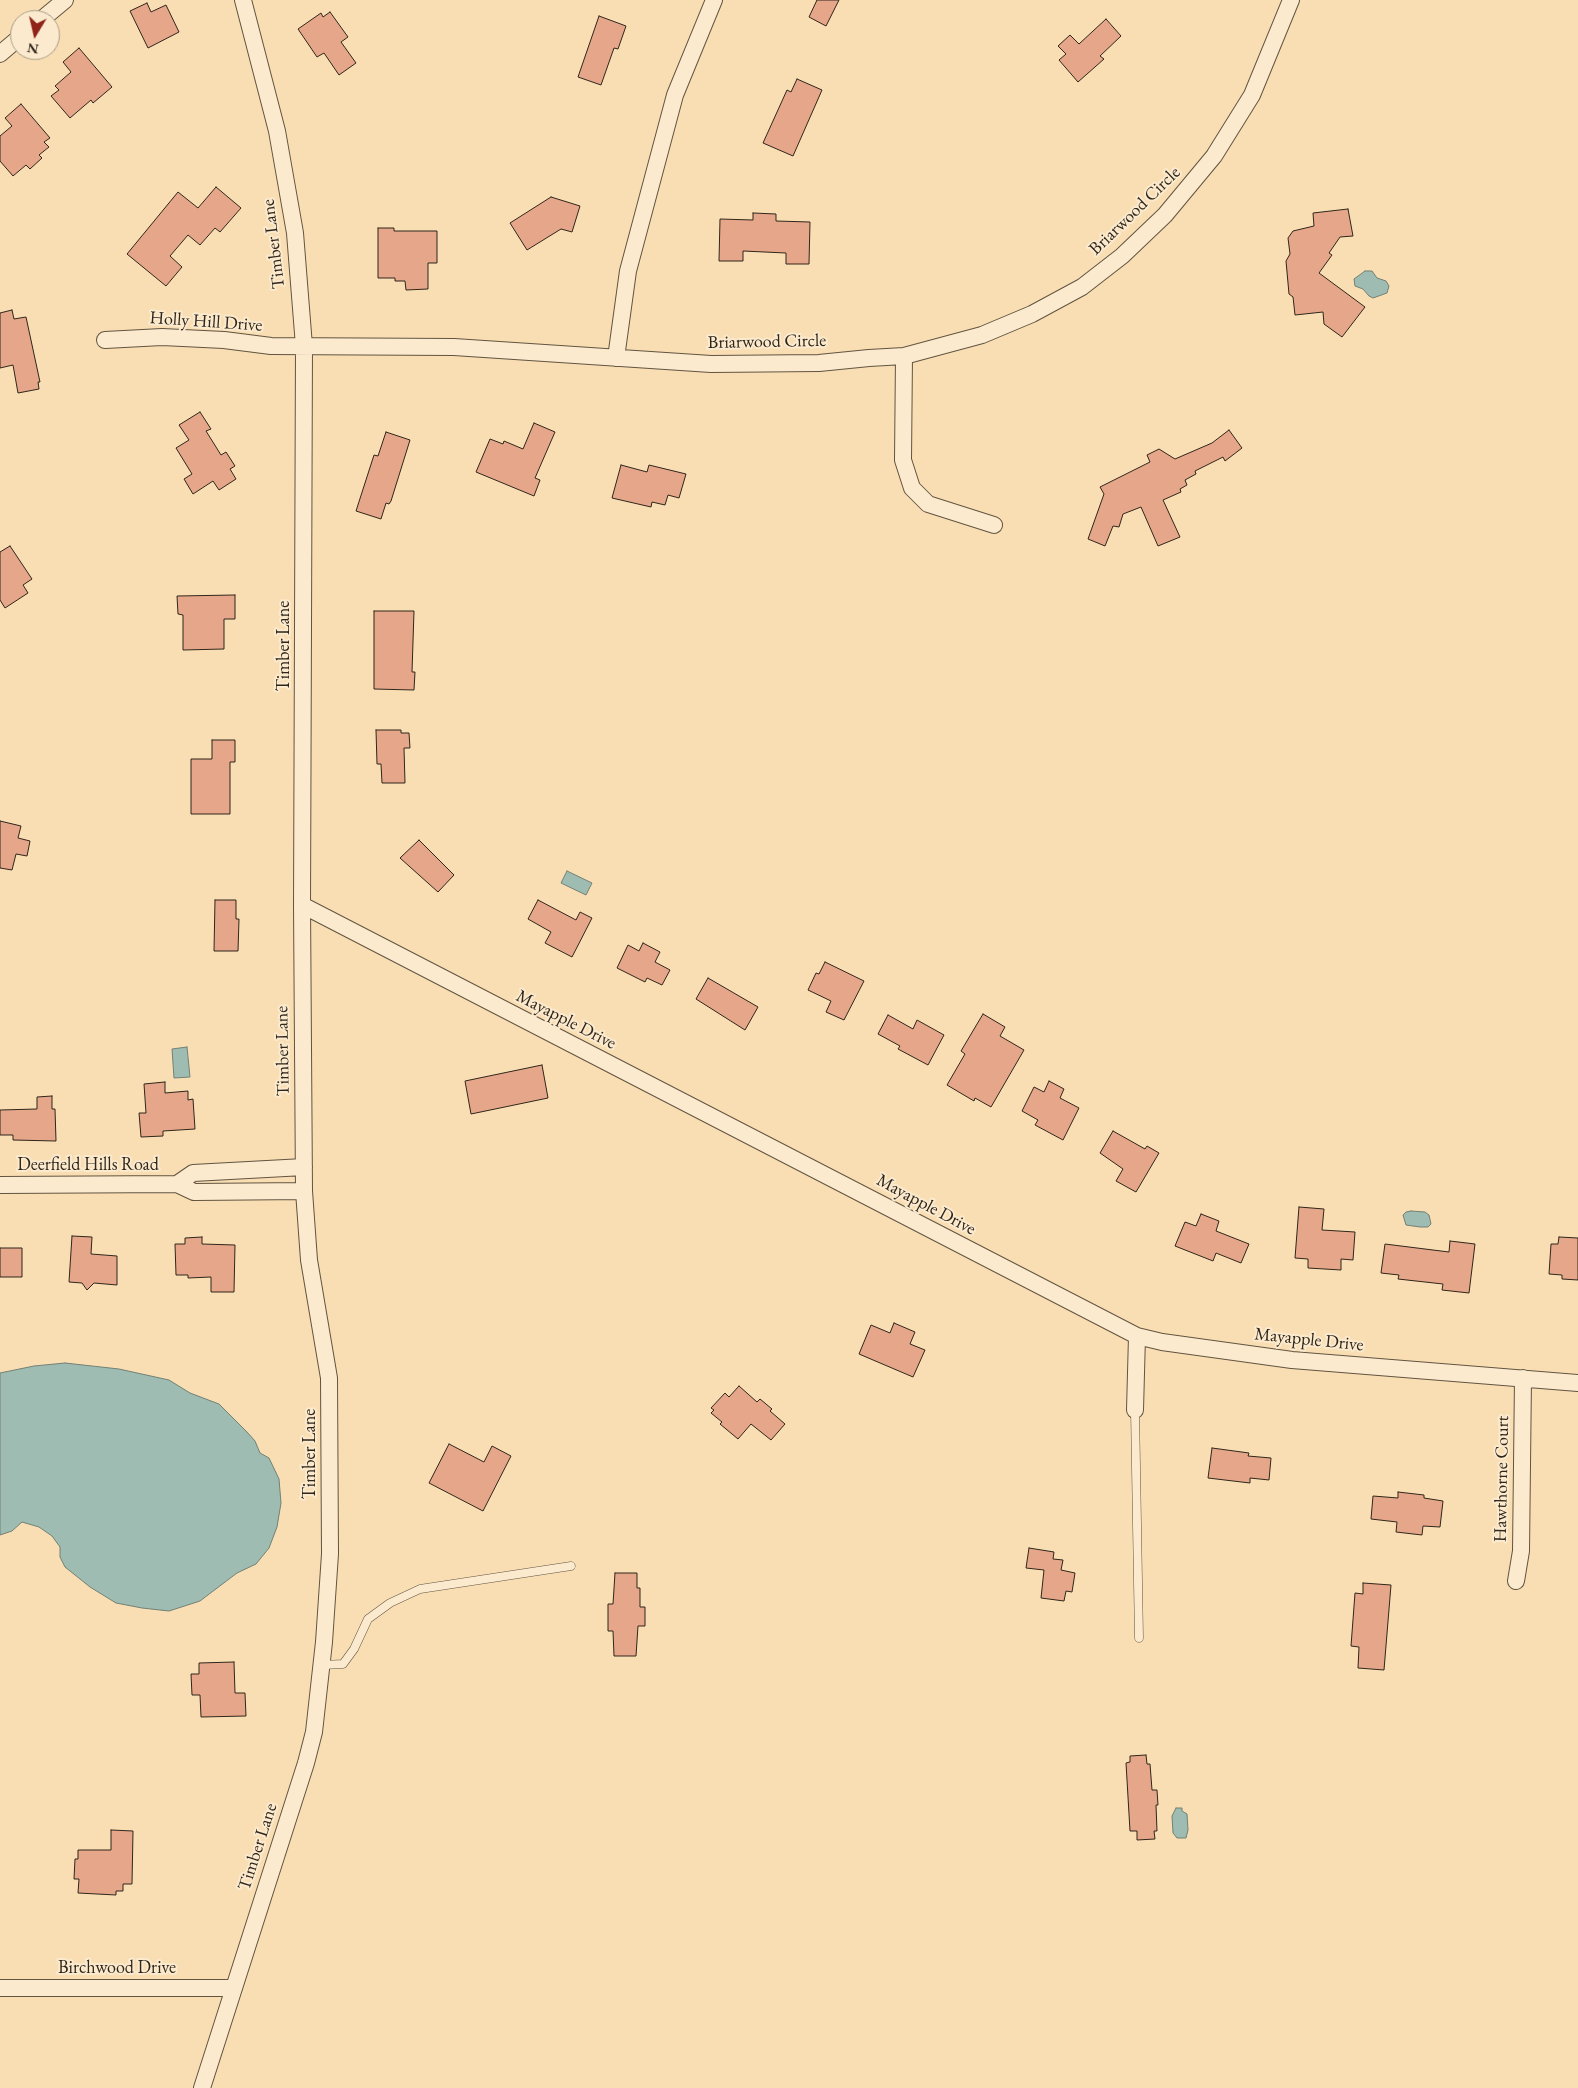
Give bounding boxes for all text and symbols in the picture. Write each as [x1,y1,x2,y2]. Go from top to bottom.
north arrow [10,10,60,60]
text: N [26,39,40,59]
street label: Briarwood Circle [1085,162,1185,260]
street label: Timber Lane [258,198,290,290]
street label: Holly Hill Drive [149,307,263,337]
street label: Briarwood Circle [708,330,826,354]
street label: Timber Lane [273,601,295,691]
street label: Mayapple Drive [512,986,620,1054]
street label: Timber Lane [271,1006,295,1096]
street label: Deerfield Hills Road [17,1154,159,1176]
street label: Mayapple Drive [873,1170,979,1240]
street label: Mayapple Drive [1253,1324,1365,1356]
street label: Timber Lane [299,1409,321,1499]
street label: Hawthorne Court [1490,1416,1514,1542]
street label: Timber Lane [234,1801,282,1893]
street label: Birchwood Drive [58,1957,176,1979]

